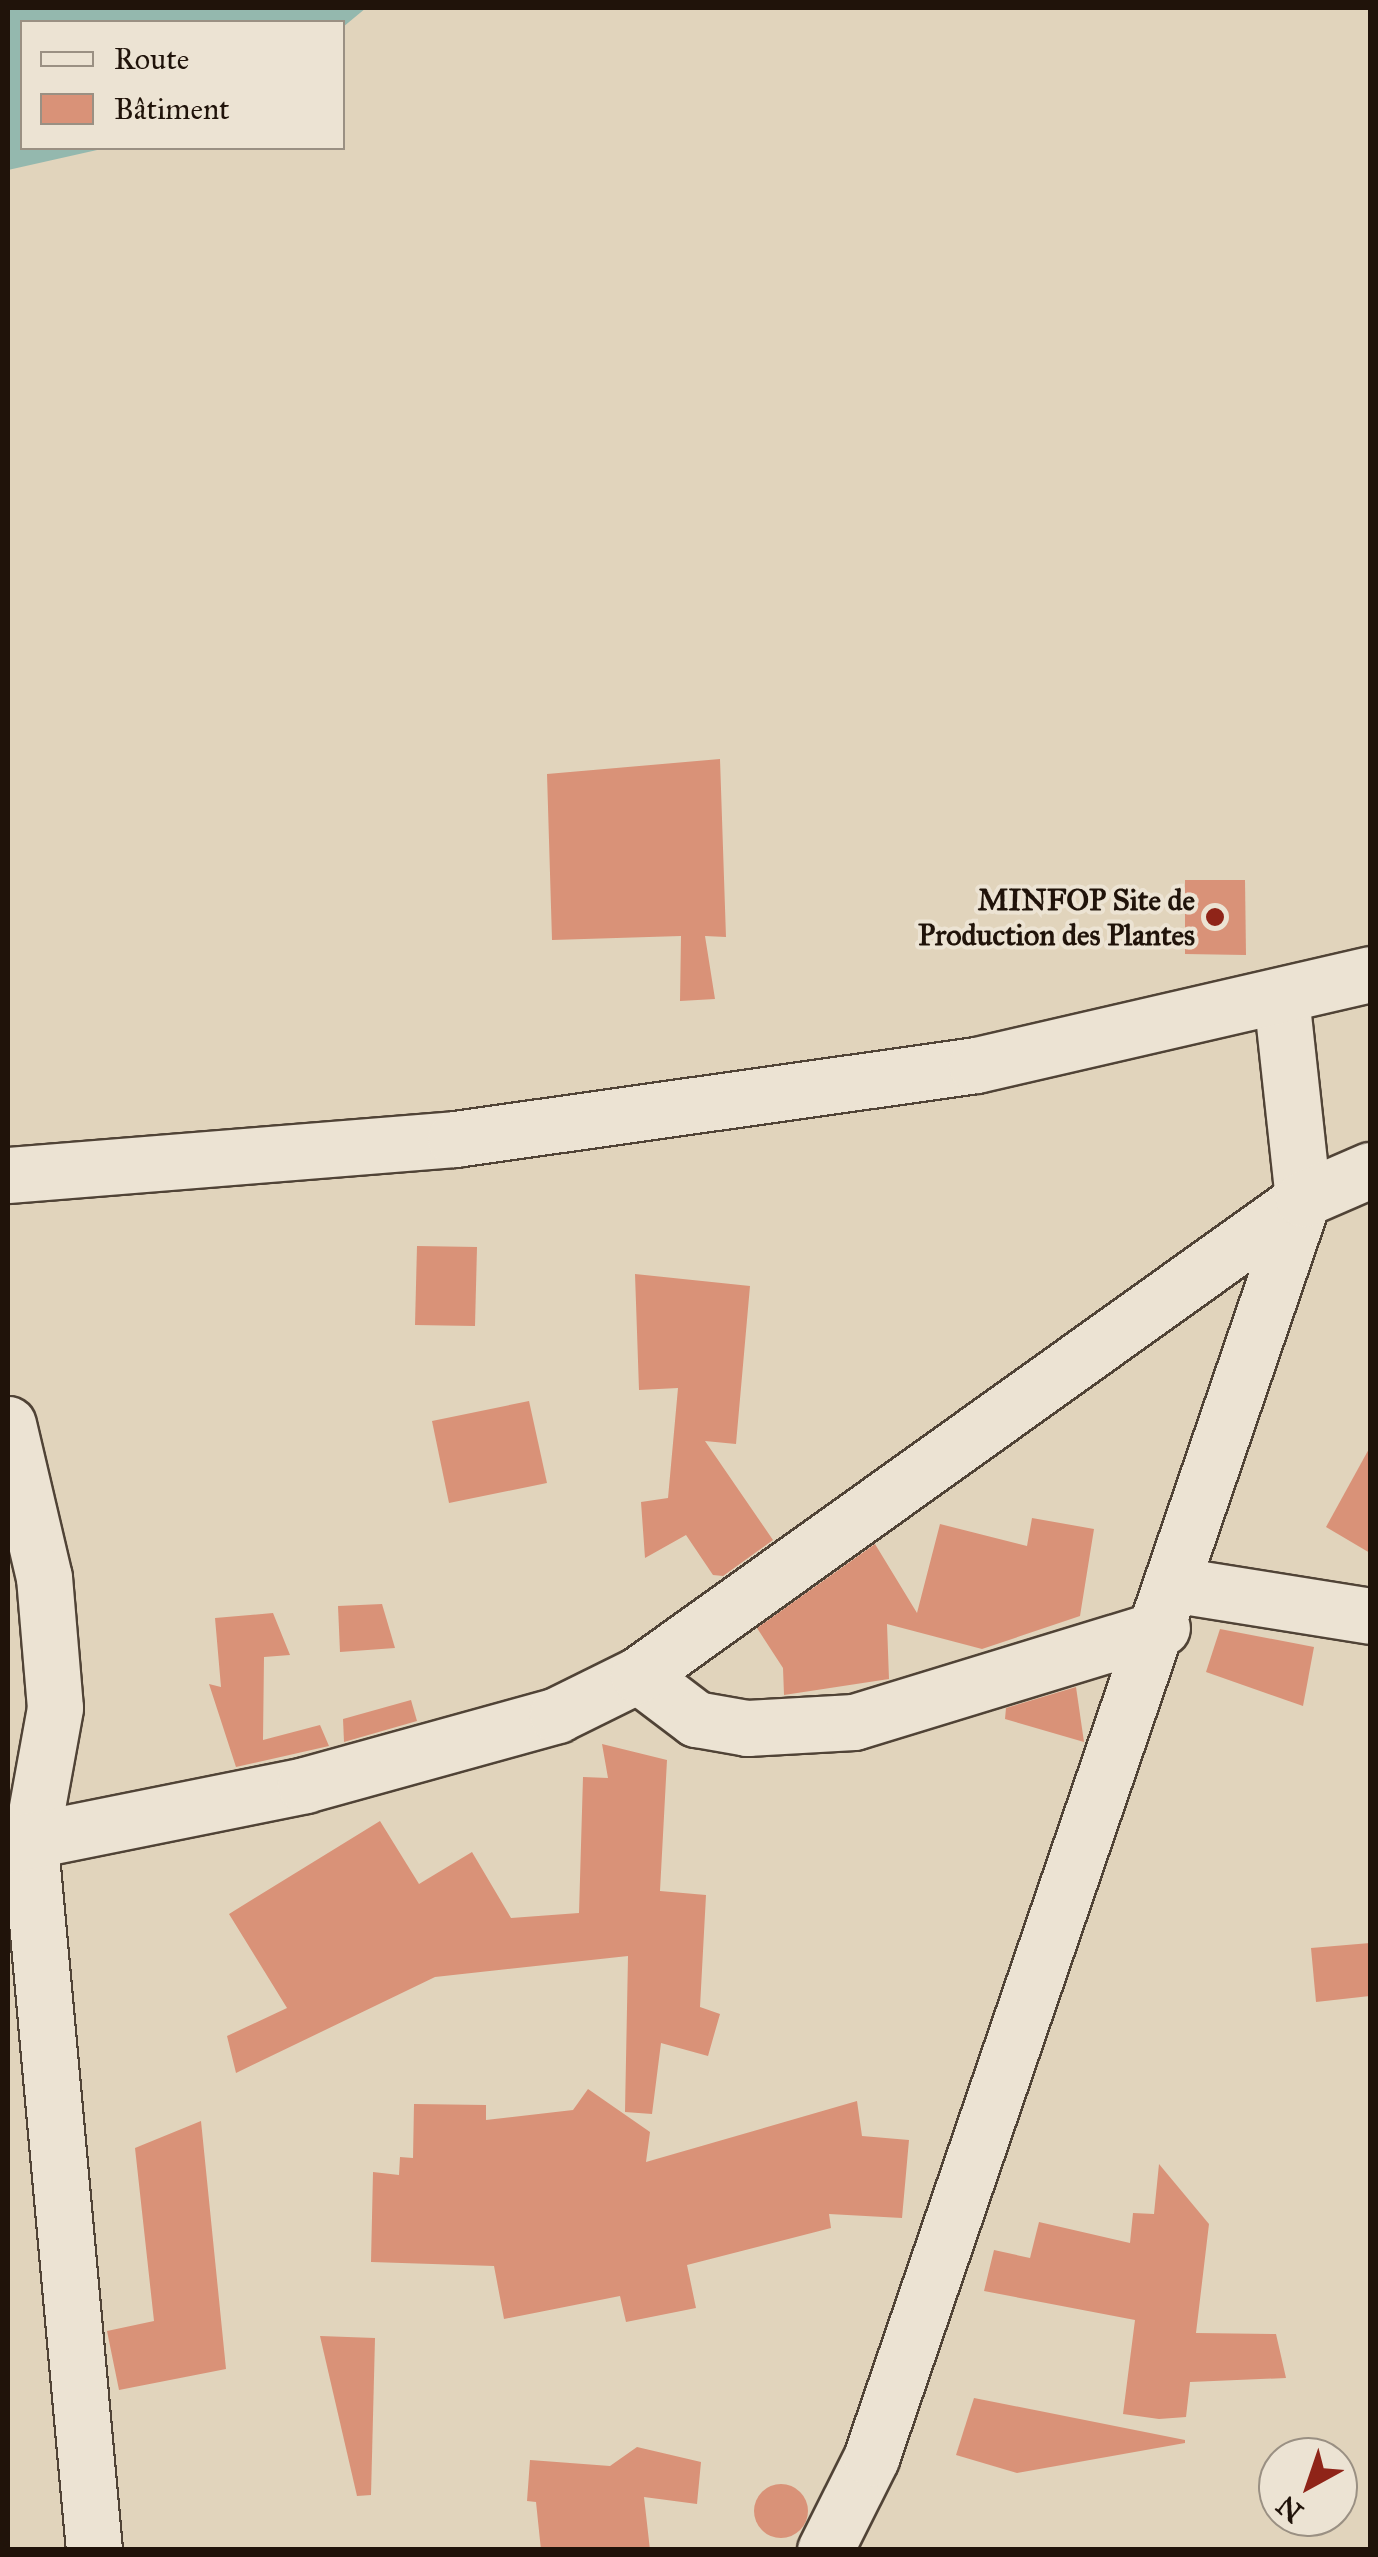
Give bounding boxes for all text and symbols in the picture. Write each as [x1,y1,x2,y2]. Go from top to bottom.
legend [20,20,345,150]
text: Route [114,41,189,77]
text: Bâtiment [114,91,230,127]
place label: MINFOP Site de Production des Plantes [918,882,1195,952]
marker: MINFOP Site de Production des Plantes [1204,906,1226,928]
north arrow [1258,2437,1358,2537]
text: N [1269,2488,1310,2530]

